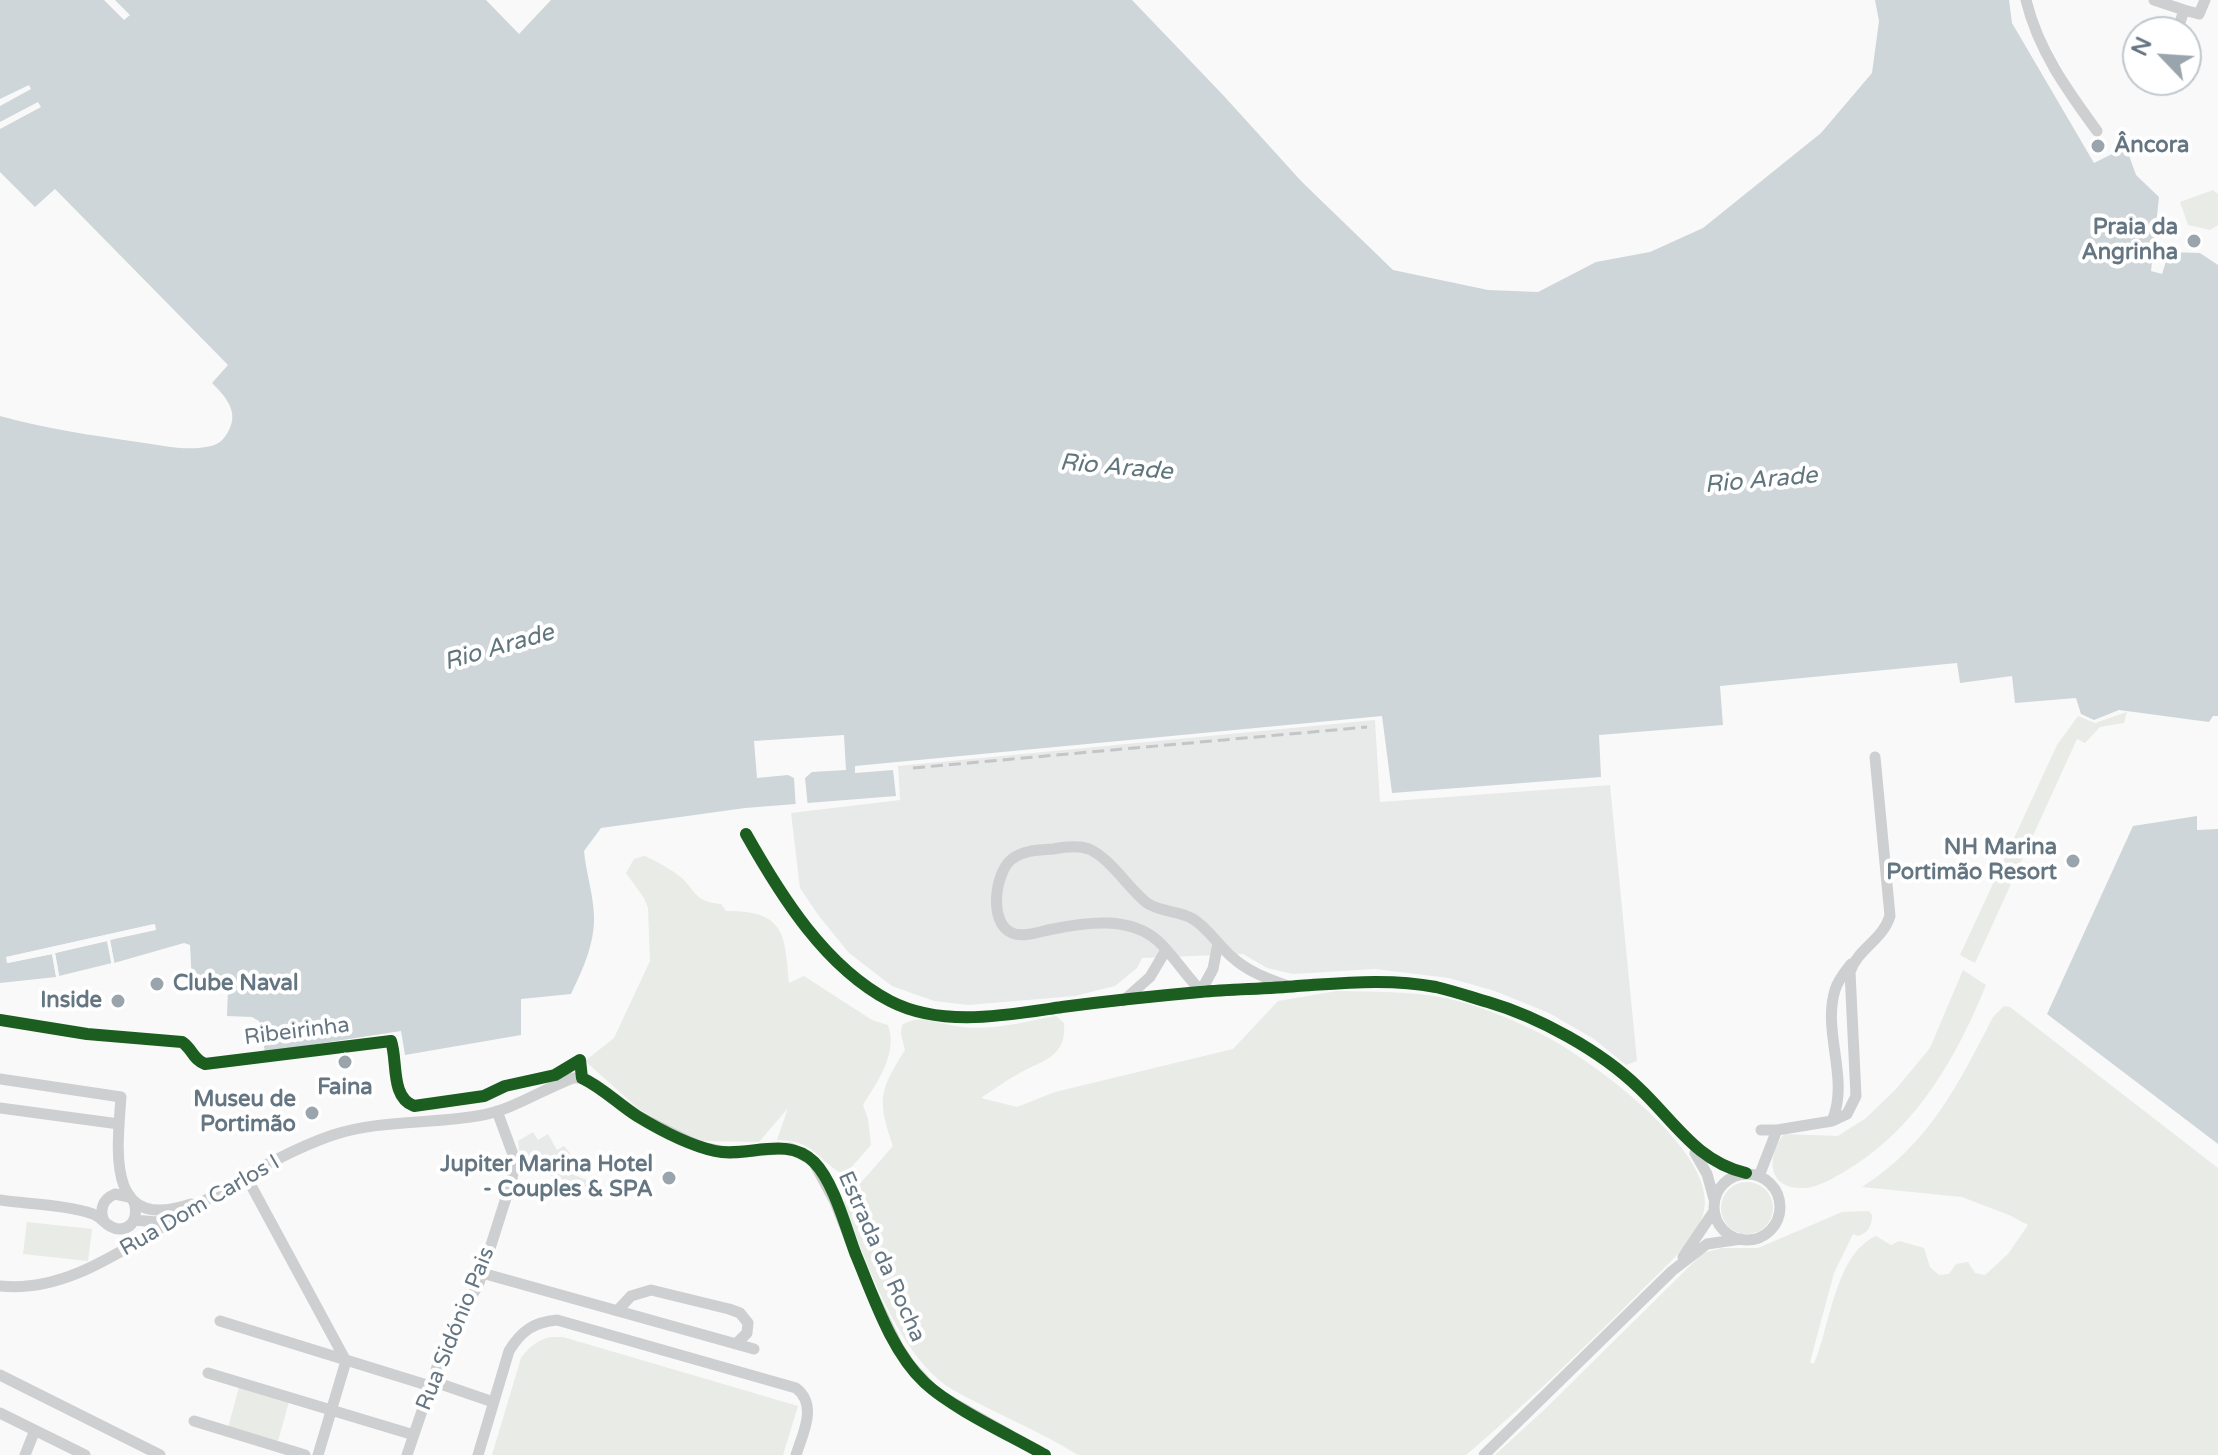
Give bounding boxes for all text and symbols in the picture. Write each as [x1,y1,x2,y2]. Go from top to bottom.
north arrow [2122,16,2202,96]
text: N [2127,33,2158,60]
place label: Âncora [2114,133,2189,159]
marker: Âncora [2089,137,2107,155]
place label: Praia da Angrinha [2081,215,2178,266]
marker: Praia da Angrinha [2185,232,2203,250]
water label: Rio Arade [1058,449,1174,487]
water label: Rio Arade [1703,462,1819,500]
water label: Rio Arade [441,619,557,677]
place label: NH Marina Portimão Resort [1886,835,2057,886]
marker: NH Marina Portimão Resort [2064,852,2082,870]
place label: Clube Naval [173,971,298,997]
marker: Clube Naval [148,975,166,993]
place label: Inside [40,988,102,1014]
marker: Inside [109,992,127,1010]
street label: Ribeirinha [243,1012,351,1052]
marker: Faina [336,1053,354,1071]
place label: Faina [317,1075,373,1101]
place label: Museu de Portimão [193,1087,296,1138]
marker: Museu de Portimão [303,1104,321,1122]
street label: Rua Dom Carlos I [115,1150,285,1262]
place label: Jupiter Marina Hotel - Couples & SPA [440,1152,653,1204]
street label: Estrada da Rocha [832,1168,930,1346]
marker: Jupiter Marina Hotel - Couples & SPA [660,1169,678,1187]
street label: Rua Sidónio Pais [411,1243,501,1415]

